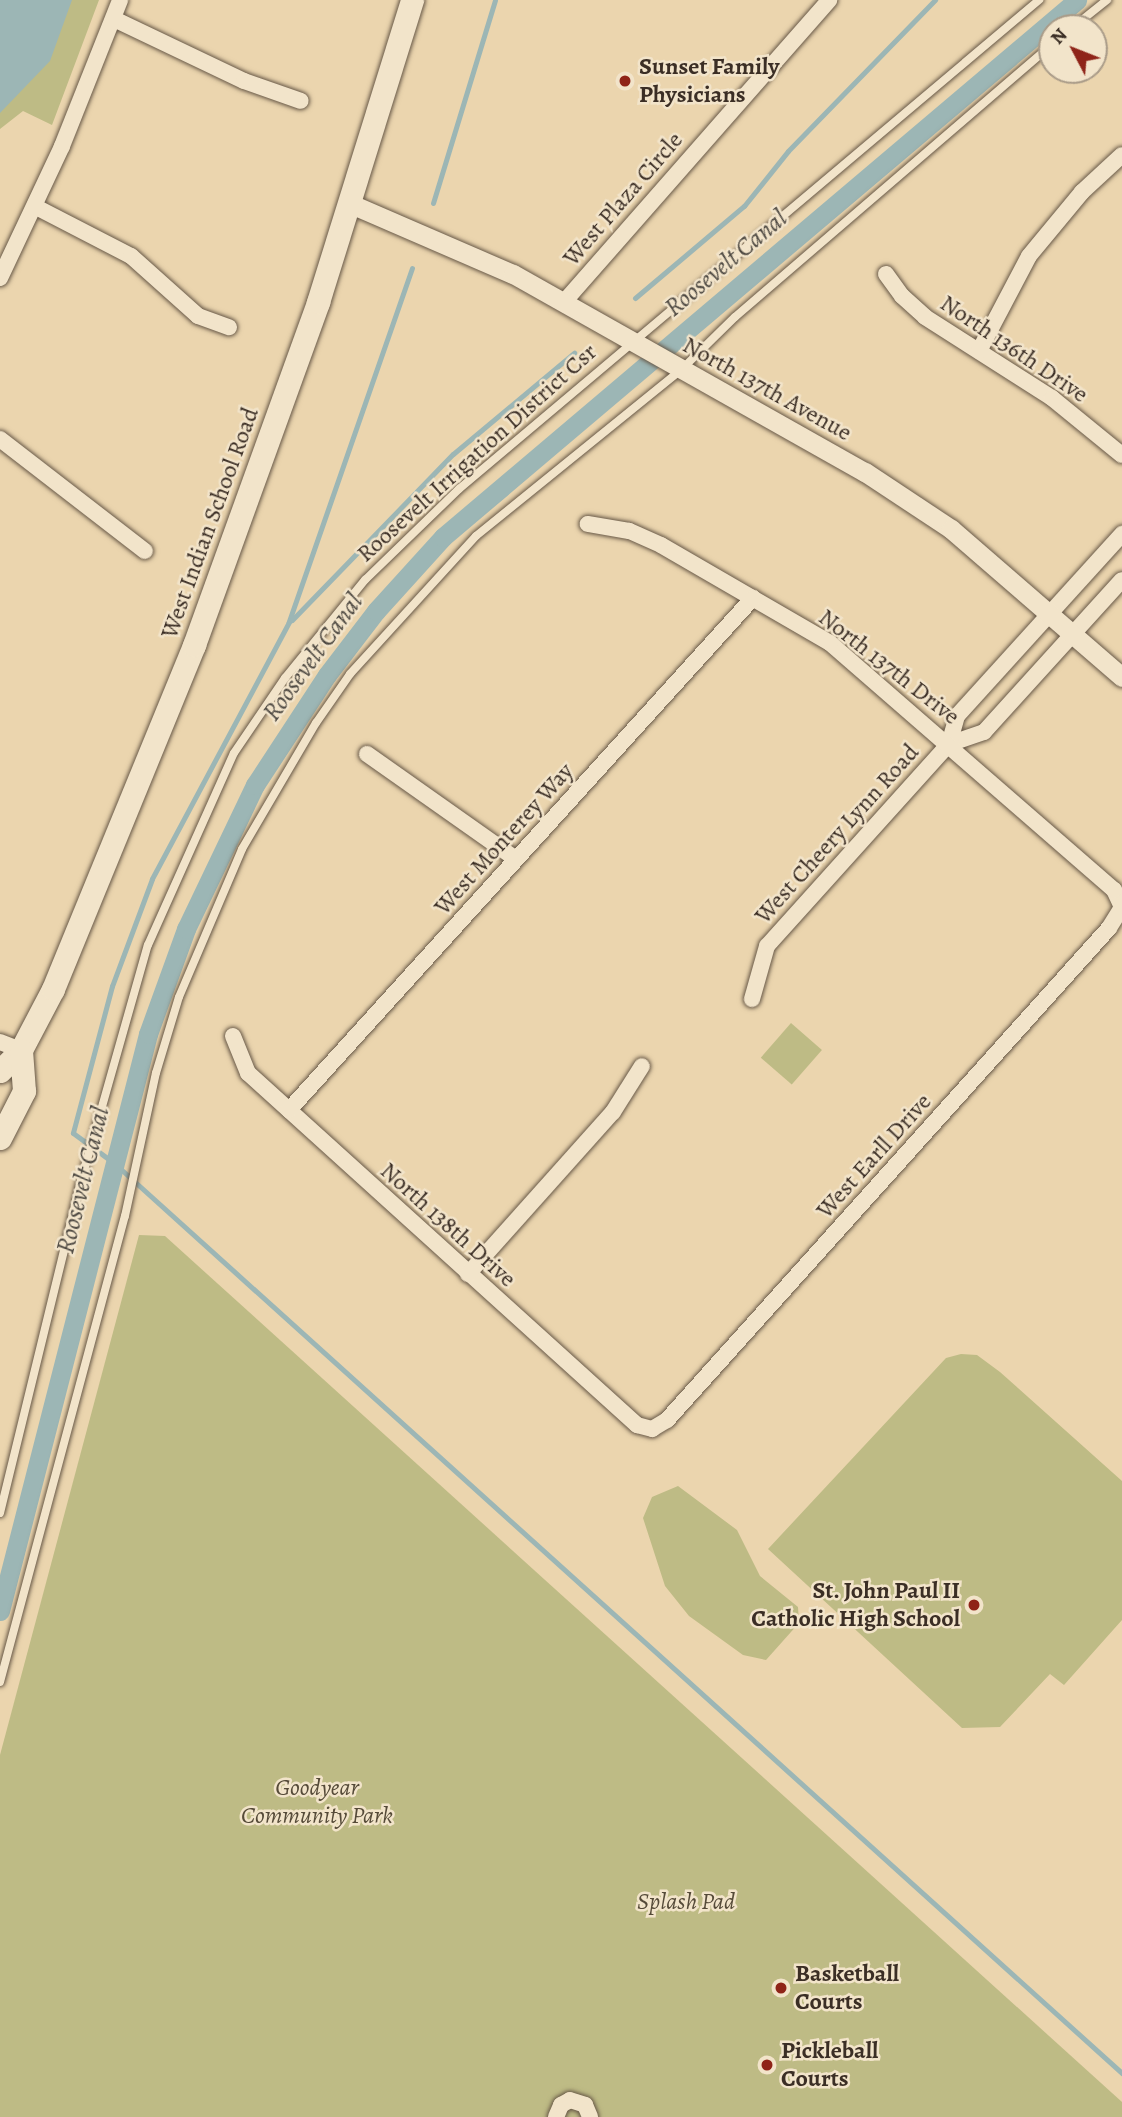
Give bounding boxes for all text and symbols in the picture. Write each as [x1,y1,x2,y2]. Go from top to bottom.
north arrow [1038,14,1108,84]
text: N [1045,22,1073,50]
place label: Sunset Family Physicians [639,53,779,109]
marker: Sunset Family Physicians [617,73,633,89]
street label: West Plaza Circle [557,126,689,272]
water label: Roosevelt Canal [658,203,794,323]
street label: North 136th Drive [935,289,1093,409]
street label: North 137th Avenue [678,331,856,447]
street label: Roosevelt Irrigation District Csr [351,338,603,568]
street label: West Indian School Road [155,404,265,642]
water label: Roosevelt Canal [256,587,370,727]
street label: North 137th Drive [813,603,965,731]
street label: West Cheery Lynn Road [749,738,925,930]
street label: West Monterey Way [428,757,580,921]
street label: West Earll Drive [810,1088,938,1224]
water label: Roosevelt Canal [50,1103,116,1257]
street label: North 138th Drive [374,1157,522,1293]
place label: St. John Paul II Catholic High School [751,1577,960,1633]
marker: St. John Paul II Catholic High School [966,1597,982,1613]
park label: Goodyear Community Park [241,1774,393,1830]
park label: Splash Pad [637,1888,735,1916]
place label: Basketball Courts [795,1960,899,2016]
marker: Basketball Courts [773,1980,789,1996]
place label: Pickleball Courts [781,2037,878,2093]
marker: Pickleball Courts [759,2057,775,2073]

